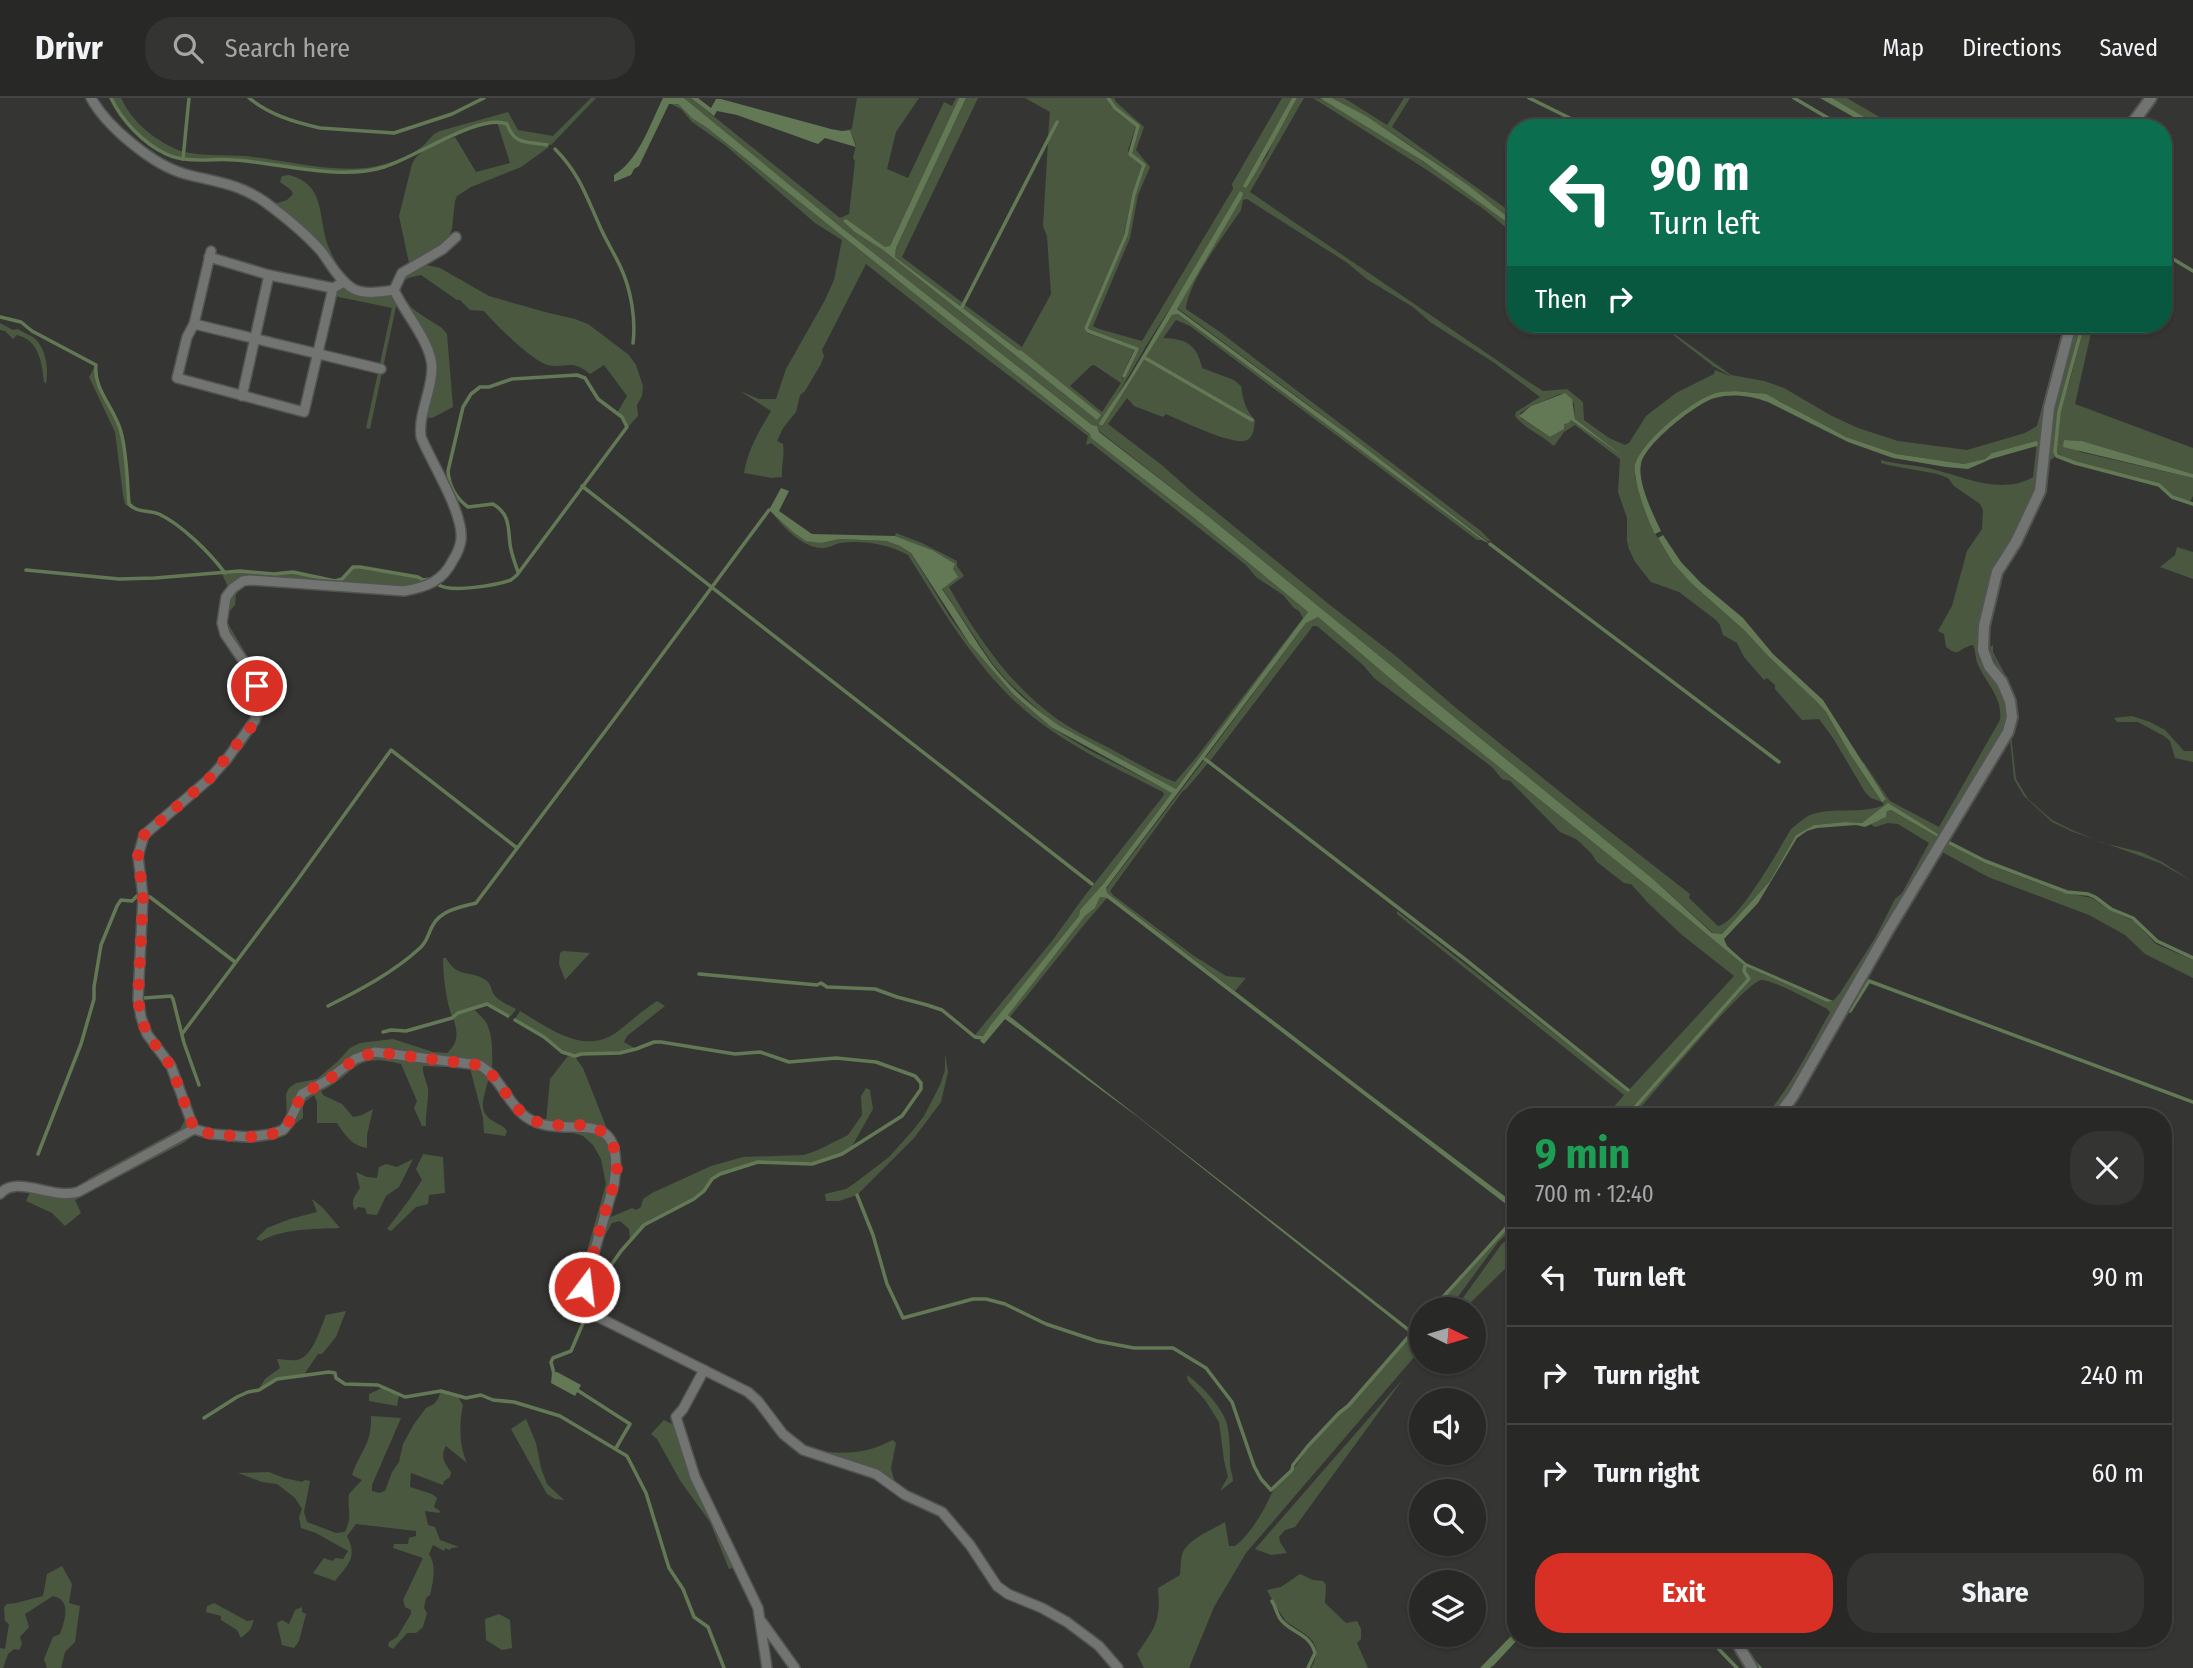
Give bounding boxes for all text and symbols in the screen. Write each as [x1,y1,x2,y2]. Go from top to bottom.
search box [145,17,635,80]
text: Drivr [35,28,103,68]
icon: search [169,29,207,67]
text: Search here [225,33,350,64]
text: Map [1883,34,1924,62]
text: Directions [1962,34,2061,62]
text: Saved [2099,34,2158,62]
text: 90 m [1650,144,1750,203]
icon: left [1535,147,1626,238]
text: Turn left [1650,204,1760,242]
icon: right [1601,280,1639,318]
text: Then [1535,284,1587,315]
pin [227,656,287,716]
icon: arrive [238,667,276,705]
text: 9 min [1535,1129,1630,1179]
button: close [2070,1131,2144,1205]
text: 700 m · 12:40 [1535,1180,1654,1208]
position arrow [547,1250,621,1324]
icon: left [1535,1258,1573,1296]
text: Turn left [1594,1262,1686,1293]
text: 90 m [2092,1262,2144,1293]
north arrow [1409,1297,1486,1374]
map controls [1409,1297,1486,1647]
icon: right [1535,1356,1573,1394]
text: Turn right [1594,1360,1700,1391]
text: 240 m [2081,1360,2144,1391]
button: sound [1409,1388,1486,1465]
icon: right [1535,1454,1573,1492]
text: Turn right [1594,1458,1700,1489]
text: 60 m [2091,1458,2144,1489]
button: search [1409,1479,1486,1556]
button: Exit [1535,1553,1833,1633]
button: Share [1847,1553,2144,1633]
button: layers [1409,1570,1486,1647]

